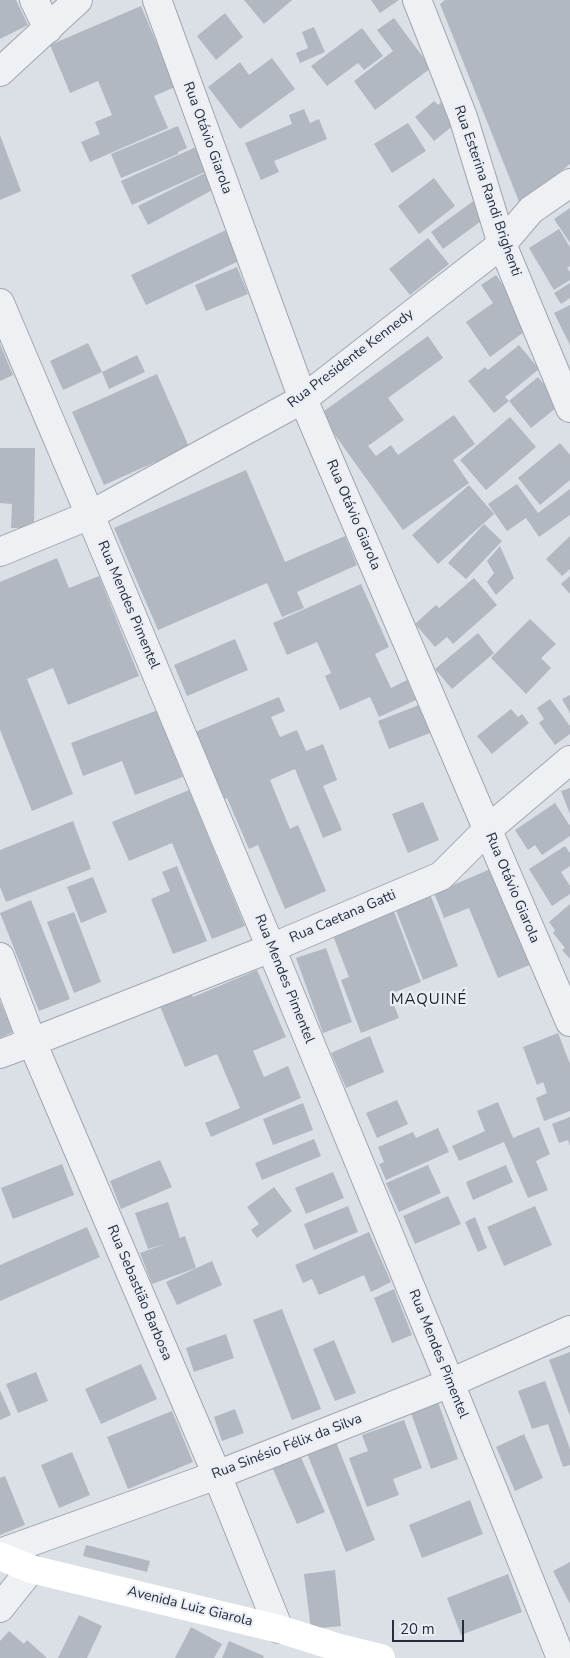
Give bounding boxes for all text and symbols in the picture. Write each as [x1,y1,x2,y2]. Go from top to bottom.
street label: Rua Otávio Giarola [179,80,235,196]
street label: Rua Esterina Randi Brighenti [450,103,524,279]
street label: Rua Presidente Kennedy [285,306,417,412]
street label: Rua Otávio Giarola [322,457,384,573]
street label: Rua Mendes Pimentel [93,538,163,672]
street label: Rua Otávio Giarola [481,830,543,946]
street label: Rua Caetana Gatti [287,887,399,947]
street label: Rua Mendes Pimentel [250,912,318,1046]
district label: MAQUINÉ [390,991,468,1009]
street label: Rua Sebastião Barbosa [103,1223,175,1363]
street label: Rua Mendes Pimentel [404,1287,472,1421]
street label: Rua Sinésio Félix da Silva [210,1411,364,1483]
street label: Avenida Luiz Giarola [126,1583,254,1631]
scale bar [395,1610,468,1642]
text: 20 m [400,1619,435,1639]

